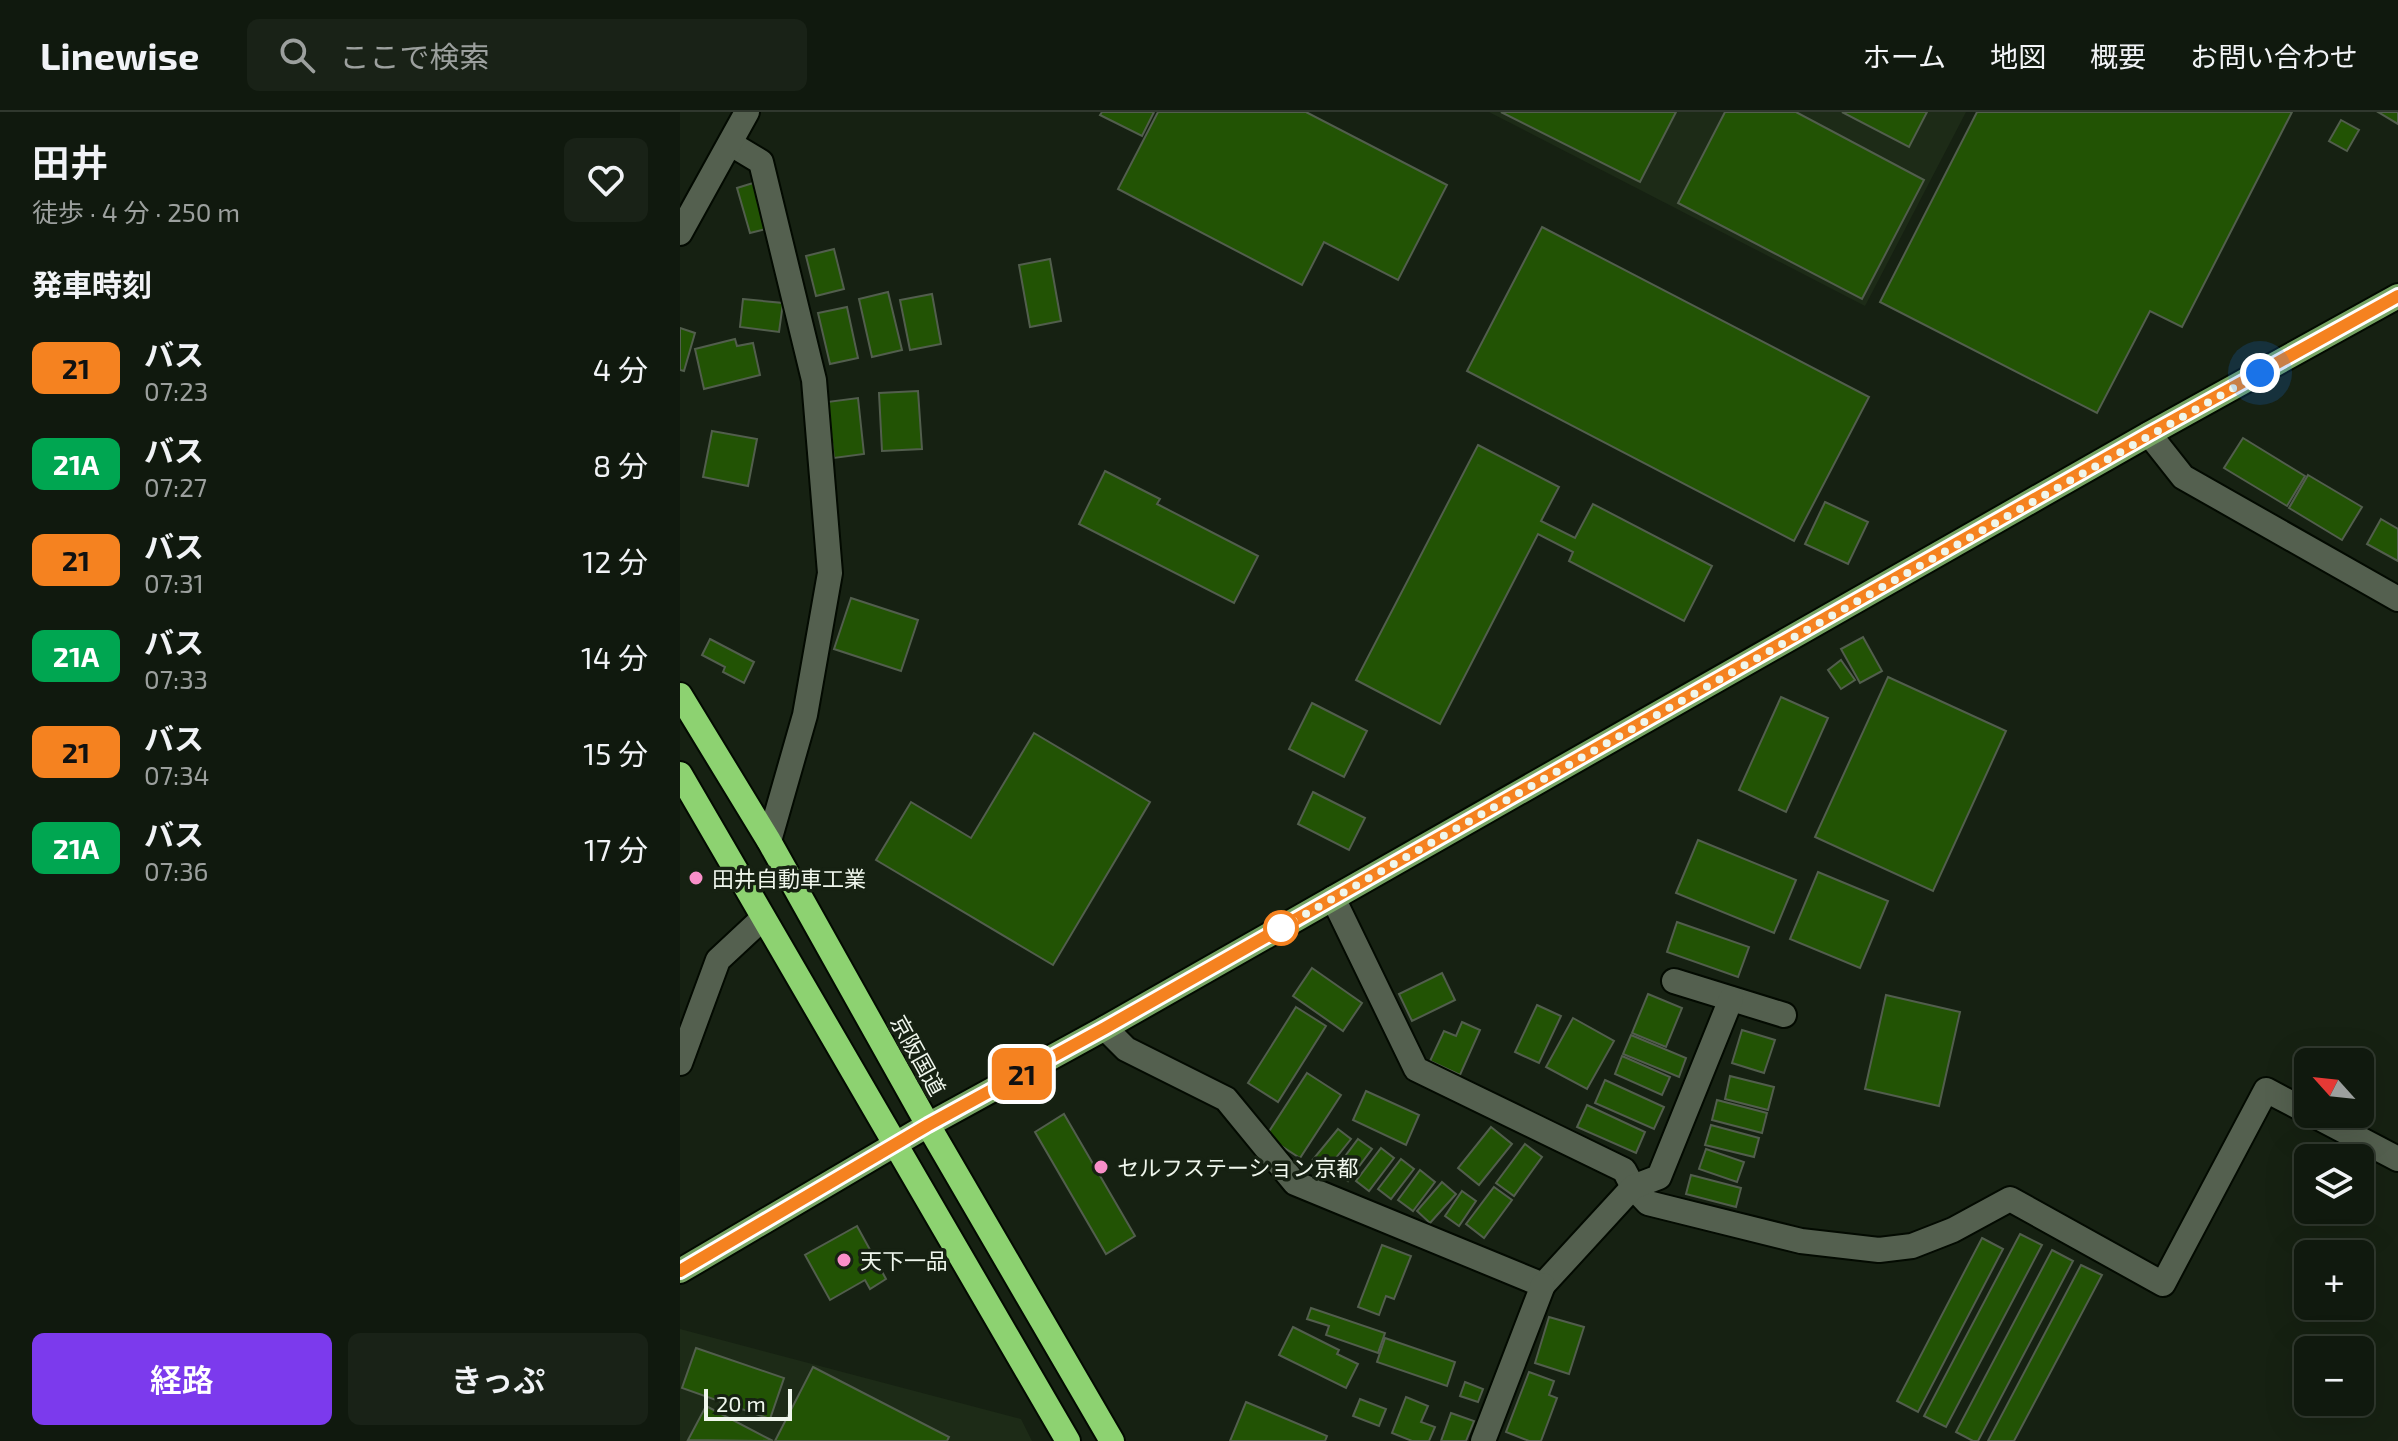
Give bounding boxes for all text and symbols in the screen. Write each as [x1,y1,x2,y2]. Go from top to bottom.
search box [247,19,807,91]
text: Linewise [40,32,199,78]
icon: search [275,33,319,77]
text: ここで検索 [339,38,489,74]
text: ホーム [1863,39,1946,73]
text: 地図 [1990,39,2046,73]
text: 概要 [2090,39,2146,73]
text: お問い合わせ [2190,39,2358,73]
button: heart [564,138,648,222]
text: 田井 [32,139,108,185]
text: 徒歩 · 4 分 · 250 m [32,196,240,227]
text: 発車時刻 [32,266,152,302]
text: バス [144,336,204,372]
text: 21 [62,351,90,385]
text: 4 分 [593,351,648,387]
your location [2240,353,2280,393]
text: 07:23 [144,375,208,406]
text: バス [144,432,204,468]
text: 21A [53,447,99,481]
text: 8 分 [593,447,648,483]
text: 07:27 [144,471,207,502]
text: バス [144,528,204,564]
text: 21 [62,543,90,577]
text: 12 分 [583,543,648,579]
text: 07:31 [144,567,204,598]
text: バス [144,624,204,660]
text: 21A [53,639,99,673]
text: 14 分 [581,639,648,675]
text: 07:33 [144,663,208,694]
text: バス [144,720,204,756]
text: 21 [62,735,90,769]
text: 15 分 [583,735,648,771]
text: 07:34 [144,759,210,790]
text: バス [144,816,204,852]
text: 21A [53,831,99,865]
text: 17 分 [584,831,648,867]
text: 07:36 [144,855,208,886]
place label: 田井自動車工業 [712,865,866,891]
marker: 田井自動車工業 [687,869,705,887]
unlabelled marker [1264,911,1298,945]
street label: 京阪国道 [886,1010,952,1100]
line badge: 21 [986,1048,1058,1100]
north arrow [2294,1048,2374,1128]
map controls [2294,1048,2374,1416]
text: 21 [1008,1057,1036,1091]
button: layers [2294,1144,2374,1224]
place label: セルフステーション京都 [1117,1154,1359,1180]
marker: セルフステーション京都 [1092,1158,1110,1176]
button: + [2294,1240,2374,1320]
place label: 天下一品 [860,1247,948,1273]
marker: 天下一品 [835,1251,853,1269]
button: 経路 [32,1333,332,1425]
button: きっぷ [348,1333,648,1425]
button: − [2294,1336,2374,1416]
scale bar [704,1385,792,1421]
text: 20 m [716,1390,766,1416]

